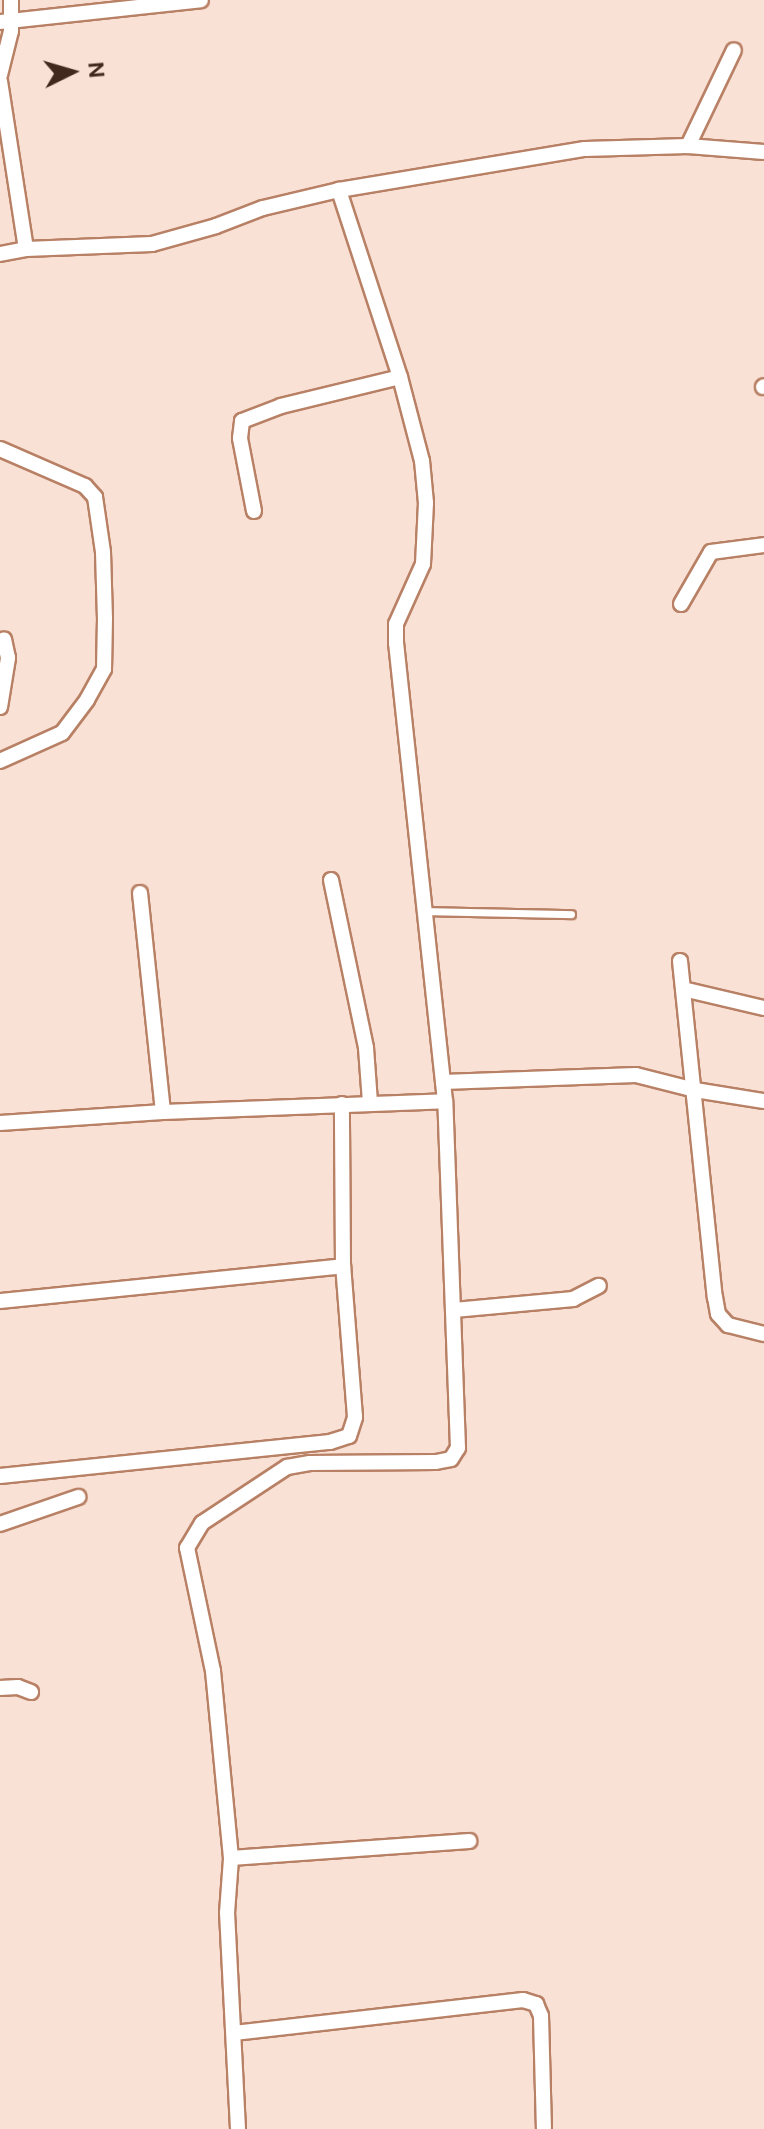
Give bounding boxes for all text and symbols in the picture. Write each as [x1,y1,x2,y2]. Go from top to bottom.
north arrow [32,32,112,112]
text: N [81,61,112,79]

